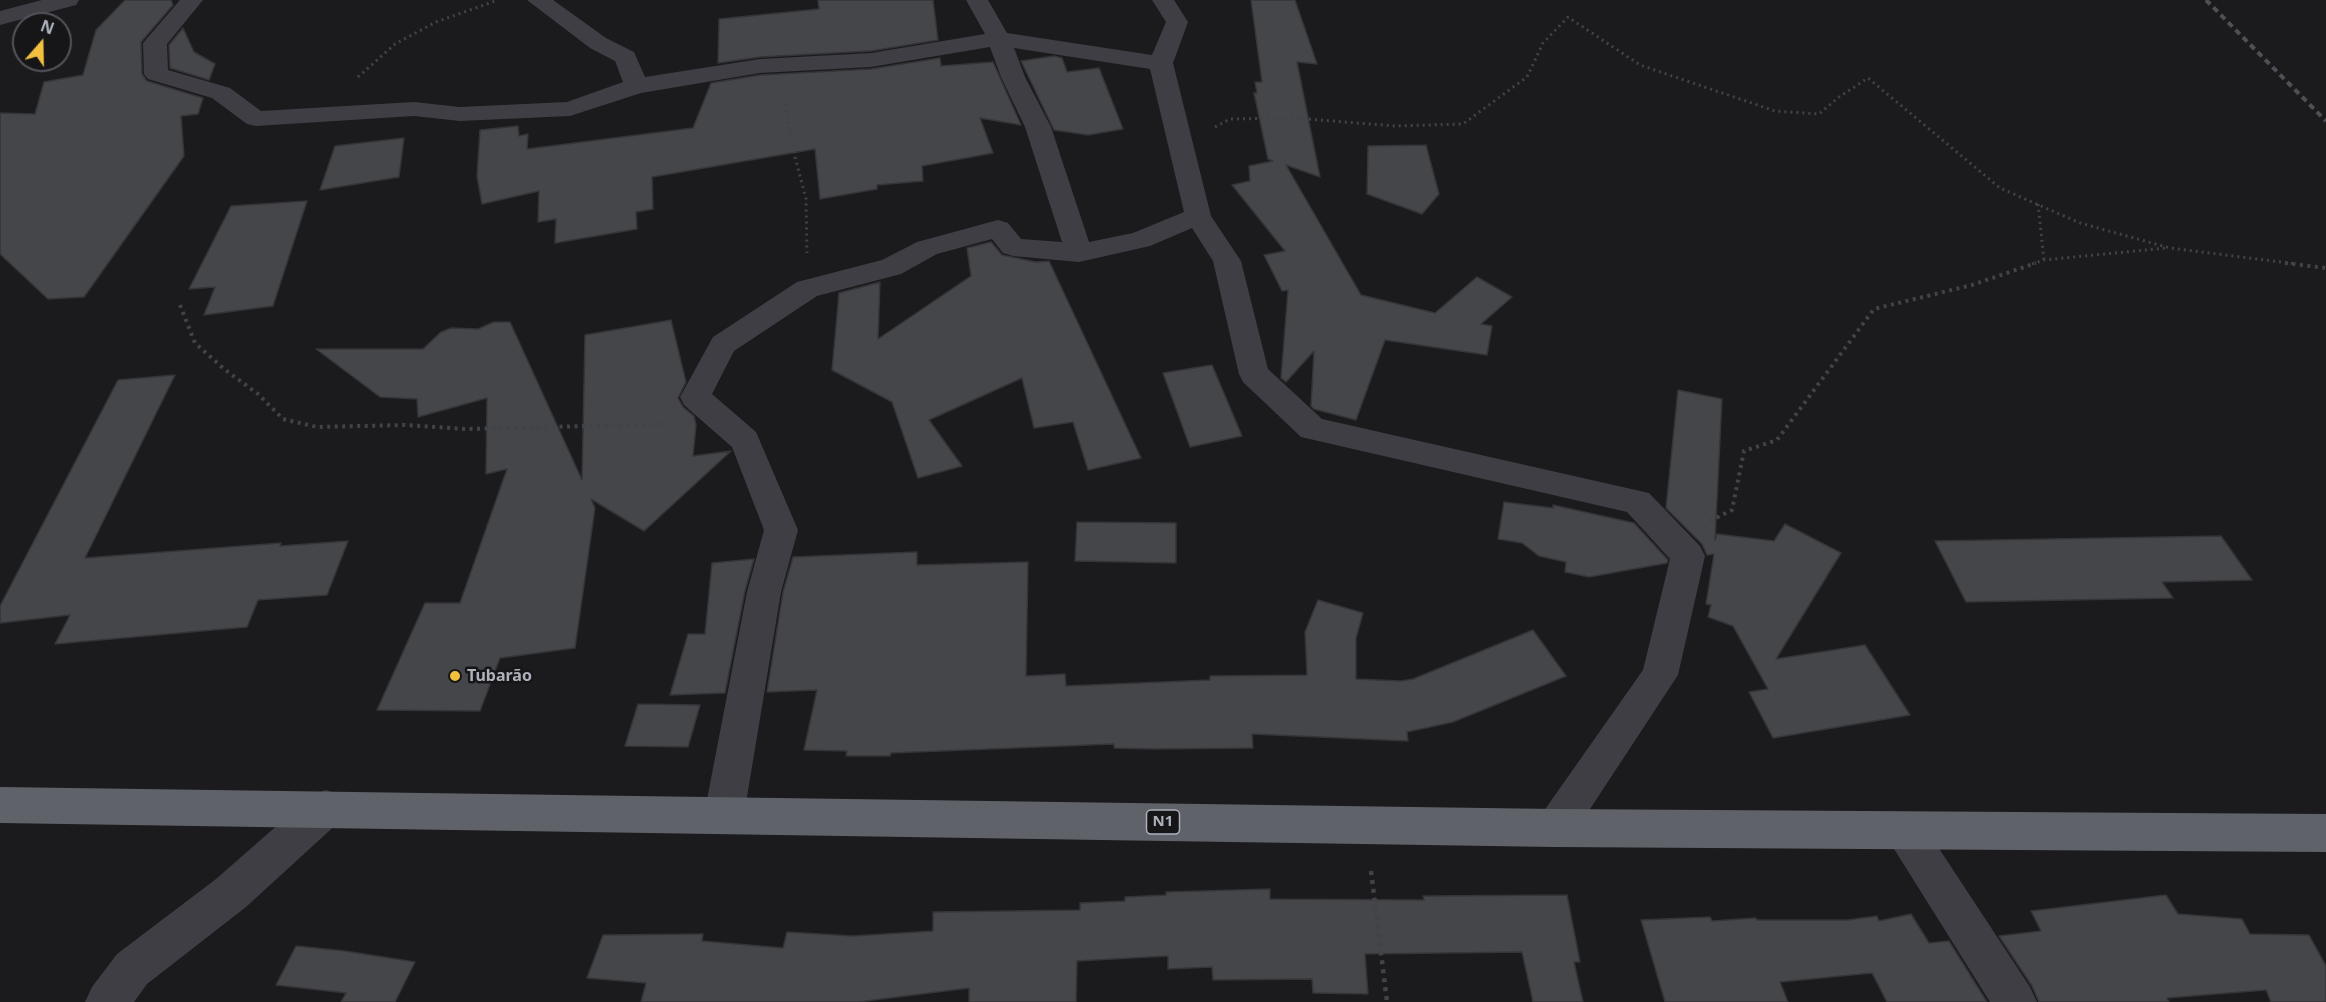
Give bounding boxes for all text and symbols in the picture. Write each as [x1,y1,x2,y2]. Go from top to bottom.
north arrow [12,12,72,72]
text: N [38,14,57,40]
place label: Tubarão [467,666,532,686]
marker: Tubarão [448,669,462,683]
road number: N1 [1146,810,1180,834]

